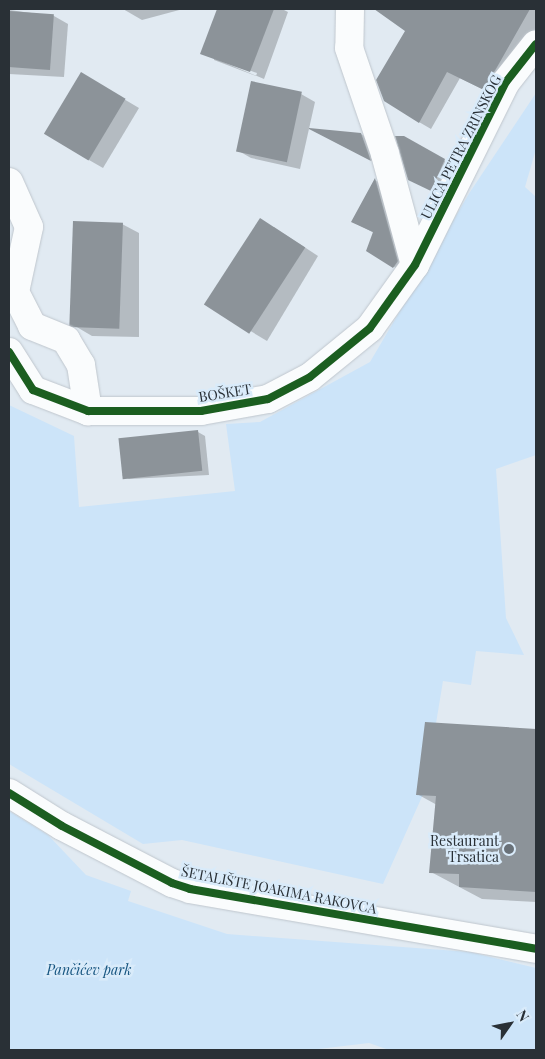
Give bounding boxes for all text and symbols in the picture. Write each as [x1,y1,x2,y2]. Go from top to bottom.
street label: ULICA PETRA ZRINSKOG [417,72,505,222]
street label: BOŠKET [197,381,253,405]
place label: Restaurant Trsatica [430,833,499,866]
marker: Restaurant Trsatica [503,843,515,855]
street label: ŠETALIŠTE JOAKIMA RAKOVCA [180,863,378,917]
park label: Pančićev park [46,962,132,978]
north arrow [485,999,535,1049]
text: N [512,1006,534,1025]

